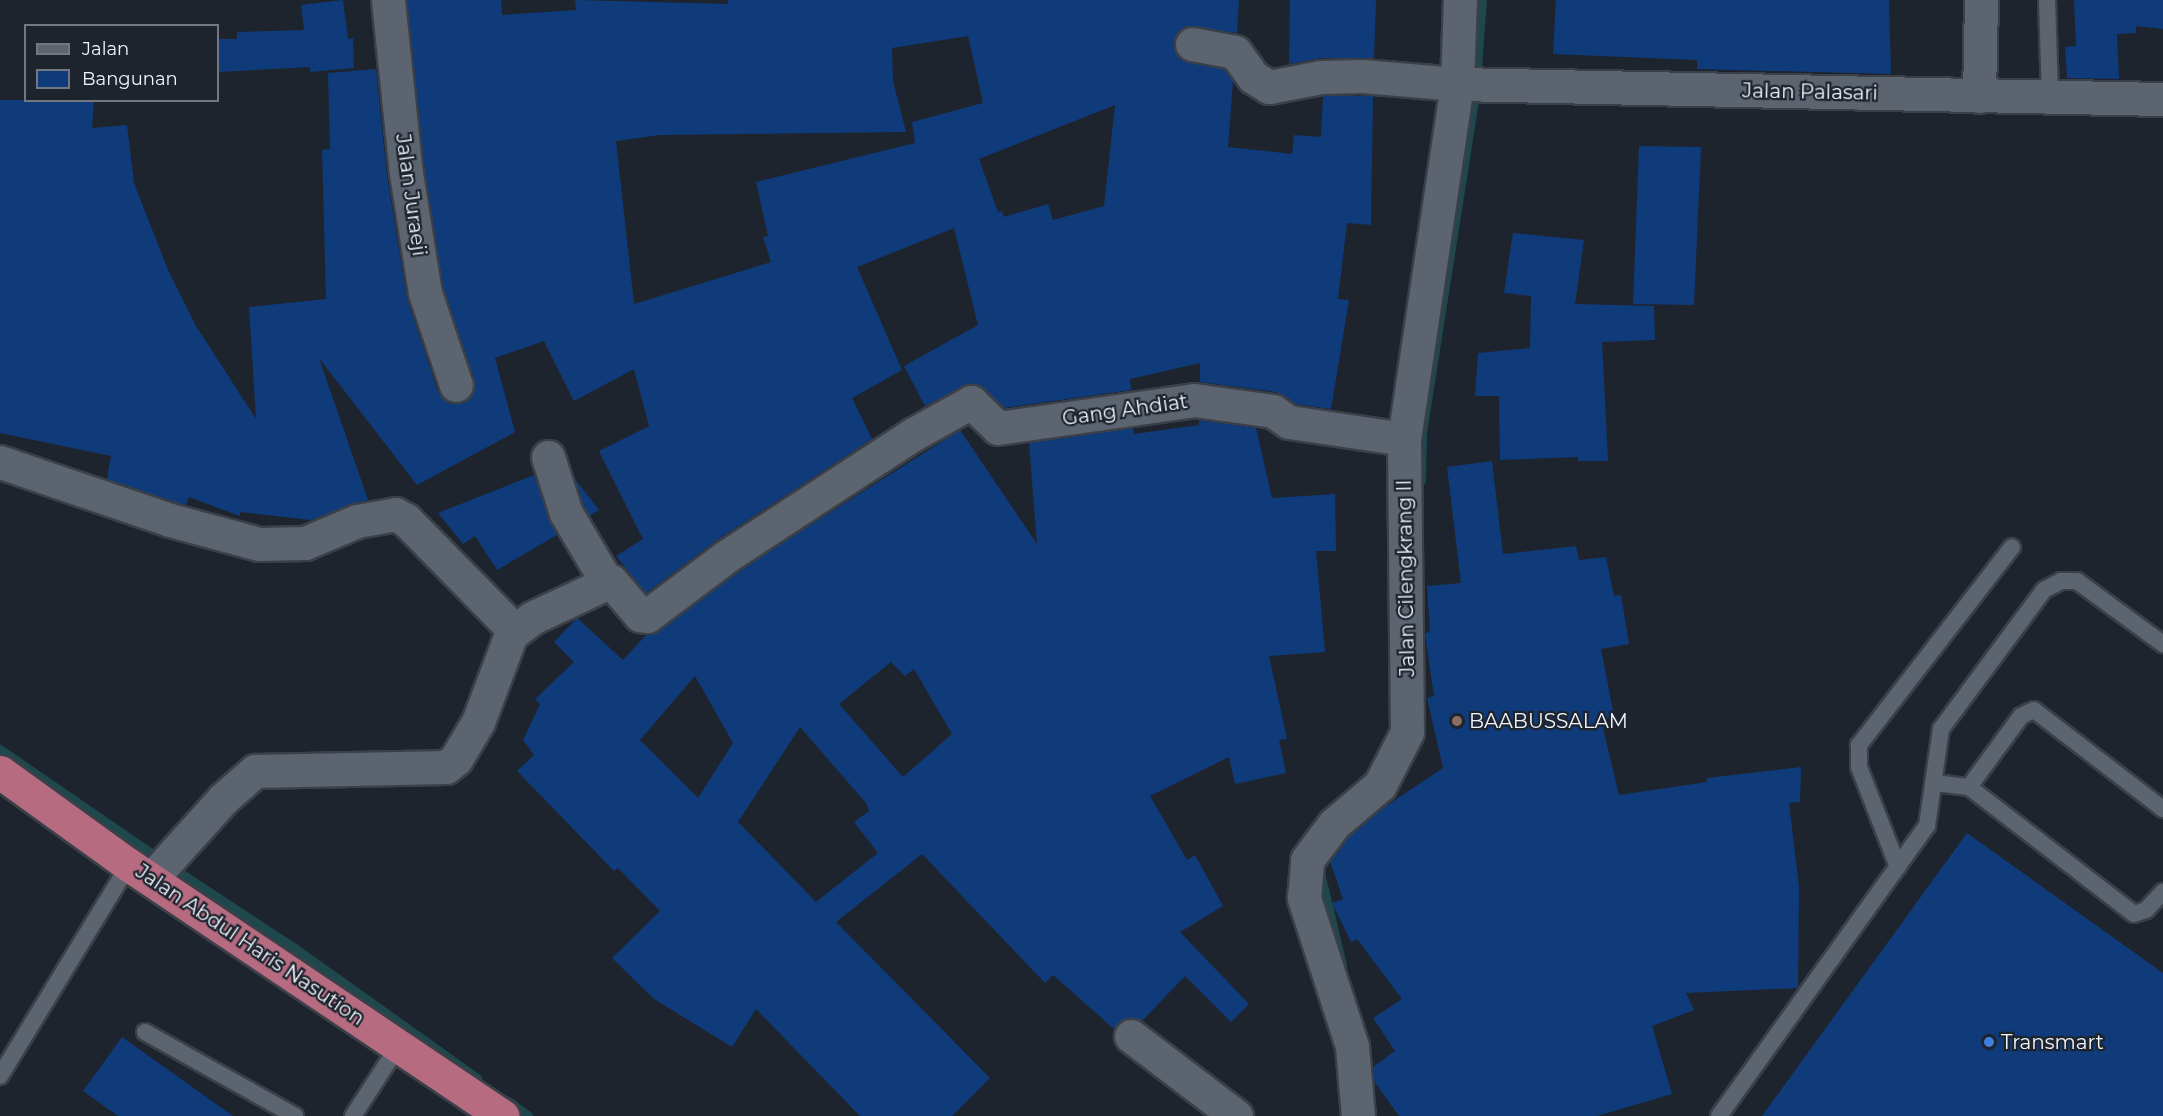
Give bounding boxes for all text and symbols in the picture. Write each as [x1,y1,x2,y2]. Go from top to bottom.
legend [24,24,219,102]
text: Jalan [82,38,129,60]
text: Bangunan [82,68,178,90]
street label: Jalan Palasari [1742,79,1878,105]
street label: Jalan Juraeji [391,132,431,258]
street label: Gang Ahdiat [1061,389,1189,431]
street label: Jalan Cilengkrang II [1392,479,1420,677]
place label: BAABUSSALAM [1469,709,1628,733]
marker: BAABUSSALAM [1450,714,1464,728]
street label: Jalan Abdul Haris Nasution [131,859,369,1031]
place label: Transmart [2001,1030,2104,1054]
marker: Transmart [1982,1035,1996,1049]

